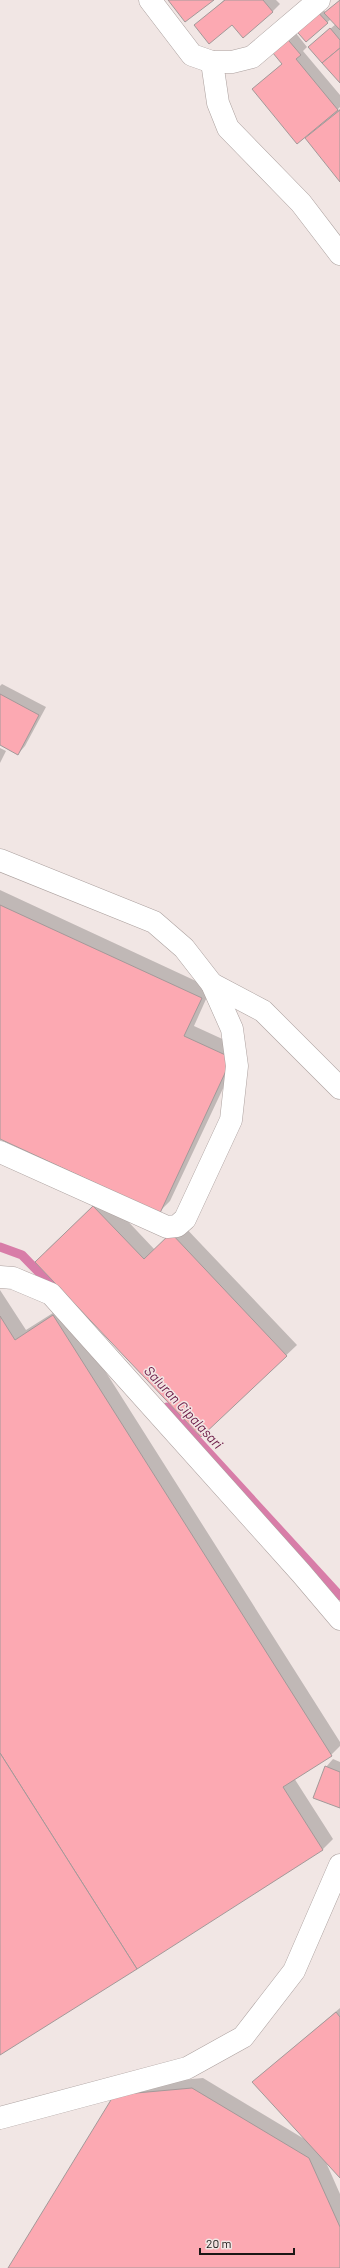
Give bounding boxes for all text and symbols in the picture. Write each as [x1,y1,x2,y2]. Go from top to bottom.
water label: Saluran Cipalasari [141,1362,227,1452]
scale bar [200,2230,294,2256]
text: 20 m [206,2236,232,2250]

